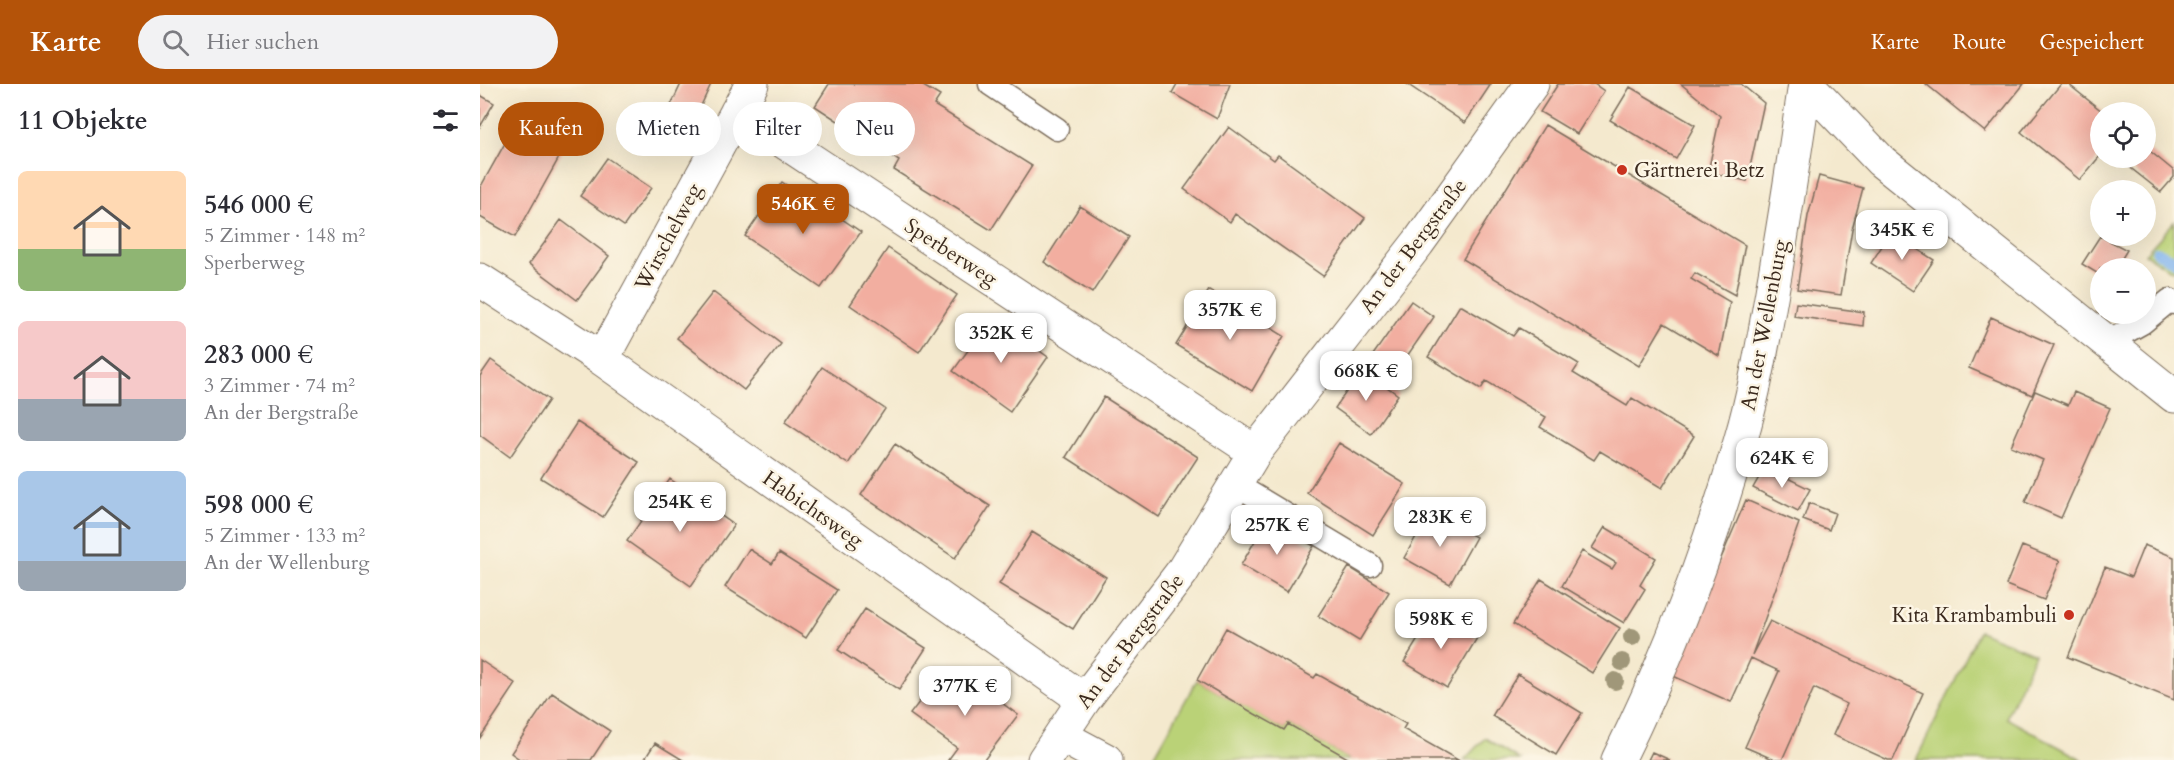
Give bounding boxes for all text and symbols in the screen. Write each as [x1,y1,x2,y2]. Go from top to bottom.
search box [138,15,558,69]
text: Karte [30,23,102,61]
icon: search [159,26,192,59]
text: Hier suchen [207,27,319,57]
text: Karte [1871,28,1920,57]
text: Route [1953,28,2006,57]
text: Gespeichert [2039,28,2144,57]
chip: Kaufen [498,102,604,156]
chip: Mieten [616,102,721,156]
chip: Filter [733,102,822,156]
chip: Neu [834,102,915,156]
map controls [2090,102,2156,324]
button: locate [2090,102,2156,168]
text: 11 Objekte [18,103,148,138]
icon: filters [429,104,462,137]
place label: Gärtnerei Betz [1634,156,1765,185]
marker: Gärtnerei Betz [1615,163,1629,177]
street label: An der Bergstraße [1353,173,1474,320]
street label: Wirschelweg [627,178,709,297]
button: + [2090,180,2156,246]
pin: 546K € [754,184,852,235]
text: 546 000 € [204,187,313,222]
text: 546K € [771,190,835,217]
icon: home [66,195,138,267]
pin: 345K € [1853,210,1951,261]
street label: Sperberweg [899,212,1003,293]
text: 345K € [1870,216,1934,243]
text: 5 Zimmer · 148 m² [204,222,365,249]
street label: An der Wellenburg [1734,237,1795,413]
text: Sperberweg [204,249,304,276]
button: − [2090,258,2156,324]
pin: 357K € [1181,290,1279,341]
text: 357K € [1198,296,1262,323]
pin: 352K € [952,313,1050,364]
text: 352K € [969,319,1033,346]
text: 283 000 € [204,337,313,372]
icon: home [66,345,138,417]
pin: 668K € [1317,351,1415,402]
text: 668K € [1334,357,1398,384]
text: 3 Zimmer · 74 m² [204,372,355,399]
text: An der Bergstraße [204,399,358,426]
pin: 624K € [1733,438,1831,489]
text: 624K € [1750,444,1814,471]
street label: Habichtsweg [757,464,869,555]
pin: 254K € [631,482,729,533]
text: 598 000 € [204,487,313,522]
text: 254K € [648,488,712,515]
icon: home [66,495,138,567]
pin: 283K € [1391,497,1489,548]
text: 283K € [1408,503,1472,530]
pin: 257K € [1228,505,1326,556]
text: 257K € [1245,511,1309,538]
text: 5 Zimmer · 133 m² [204,522,365,549]
text: An der Wellenburg [204,549,369,576]
street label: An der Bergstraße [1070,568,1191,715]
pin: 598K € [1392,599,1490,650]
place label: Kita Krambambuli [1892,601,2057,630]
text: 598K € [1409,605,1473,632]
marker: Kita Krambambuli [2062,608,2076,622]
pin: 377K € [916,666,1014,717]
text: 377K € [933,672,997,699]

